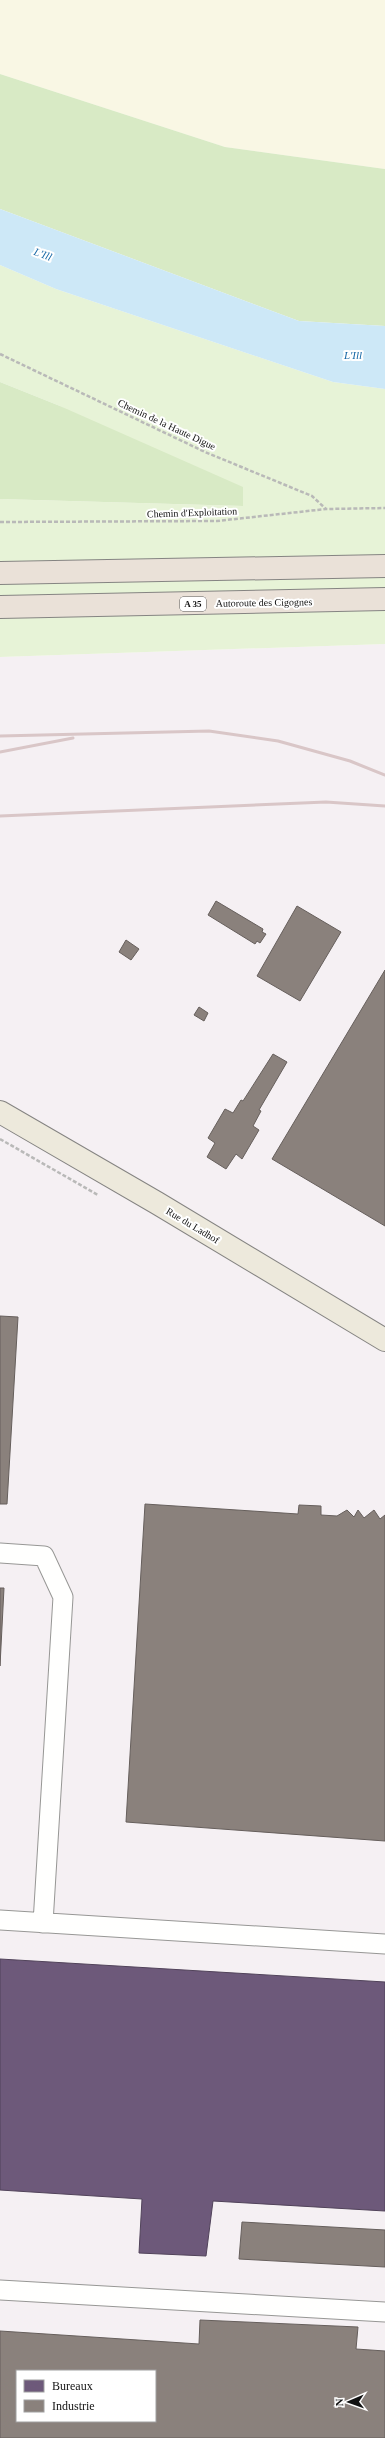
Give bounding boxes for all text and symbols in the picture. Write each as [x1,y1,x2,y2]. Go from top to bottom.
water label: L'Ill [31,245,54,263]
water label: L'Ill [343,349,362,361]
street label: Chemin de la Haute Digue [116,397,218,452]
street label: Chemin d'Exploitation [147,505,237,520]
street label: Autoroute des Cigognes [216,596,313,609]
road number: A 35 [180,597,206,611]
street label: Rue du Ladhof [164,1205,222,1246]
legend [16,2370,156,2422]
text: Bureaux [52,2379,93,2393]
north arrow [329,2382,369,2422]
text: N [333,2398,345,2407]
text: Industrie [52,2399,95,2413]

